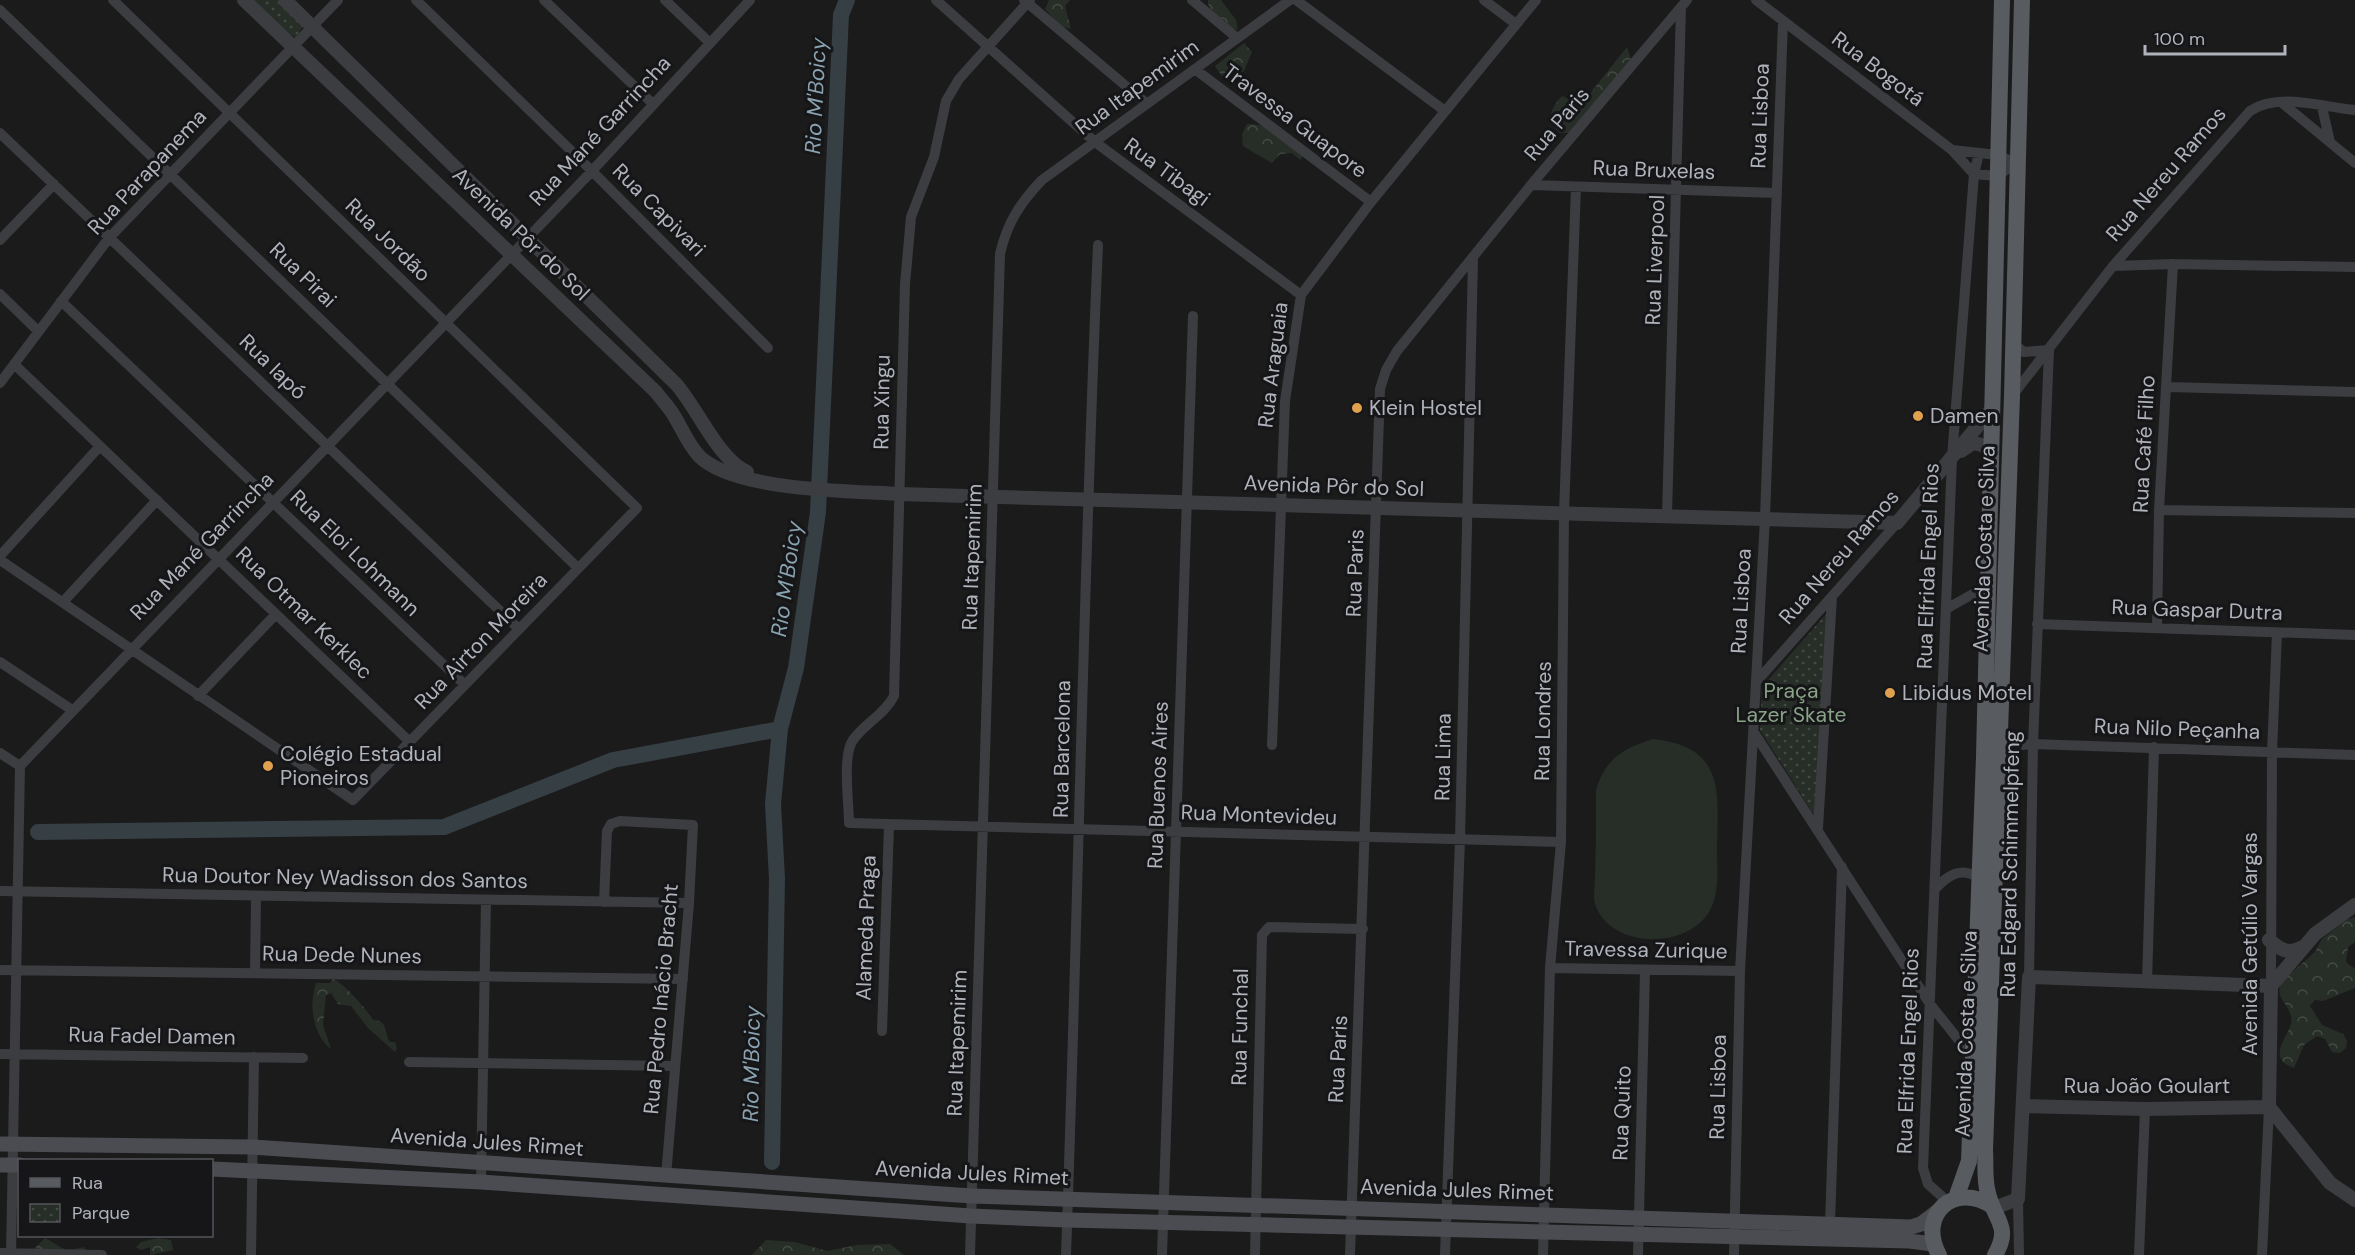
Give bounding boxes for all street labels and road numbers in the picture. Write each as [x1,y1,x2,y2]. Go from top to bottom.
street label: Rua Bogotá [1826,25,1930,113]
street label: Rua Itapemirim [1070,33,1204,141]
street label: Rua Mané Garrincha [523,50,677,212]
street label: Travessa Guapore [1217,57,1373,185]
street label: Rua Lisboa [1744,63,1776,169]
street label: Rua Paris [1518,81,1596,167]
street label: Rua Nereu Ramos [2100,101,2232,247]
street label: Rua Parapanema [81,103,213,241]
street label: Rua Tibagi [1118,131,1216,213]
street label: Rua Bruxelas [1592,154,1716,186]
street label: Rua Capivari [606,157,712,263]
street label: Avenida Pôr do Sol [446,161,596,307]
street label: Rua Jordão [339,192,437,288]
street label: Rua Liverpool [1639,194,1671,326]
street label: Rua Pirai [263,236,343,314]
street label: Rua Araguaia [1251,301,1295,429]
street label: Rua Iapó [233,328,313,406]
street label: Rua Xingu [867,354,897,450]
street label: Rua Café Filho [2126,375,2162,513]
street label: Avenida Costa e Silva [1966,445,2002,653]
street label: Rua Elfrida Engel Rios [1910,463,1946,669]
street label: Rua Mané Garrincha [124,466,280,626]
street label: Avenida Pôr do Sol [1243,469,1425,503]
street label: Rua Itapemirim [955,483,989,631]
street label: Rua Eloi Lohmann [284,484,426,622]
street label: Rua Nereu Ramos [1773,484,1905,630]
street label: Rua Paris [1339,529,1371,617]
street label: Rua Otmar Kerklec [230,540,378,686]
street label: Rua Lisboa [1724,548,1758,654]
street label: Rua Airton Moreira [408,567,554,715]
street label: Rua Gaspar Dutra [2111,593,2283,627]
street label: Rua Londres [1528,661,1558,781]
street label: Rua Barcelona [1047,680,1077,818]
street label: Rua Buenos Aires [1141,701,1175,869]
street label: Rua Nilo Peçanha [2093,712,2261,746]
street label: Rua Lima [1428,713,1458,801]
street label: Rua Edgard Schimmelpfeng [1994,730,2026,998]
street label: Rua Montevideu [1180,798,1338,832]
street label: Avenida Getúlio Vargas [2236,832,2264,1056]
street label: Alameda Praga [849,855,883,1001]
street label: Rua Doutor Ney Wadisson dos Santos [162,861,528,895]
street label: Rua Pedro Inácio Bracht [637,883,685,1115]
street label: Avenida Costa e Silva [1948,930,1984,1138]
street label: Travessa Zurique [1564,935,1728,965]
street label: Rua Dede Nunes [262,940,422,970]
street label: Rua Elfrida Engel Rios [1890,948,1926,1154]
street label: Rua Funchal [1225,968,1255,1086]
street label: Rua Itapemirim [940,969,974,1117]
street label: Rua Paris [1322,1014,1354,1104]
street label: Rua Fadel Damen [68,1021,236,1051]
street label: Rua Lisboa [1703,1034,1733,1140]
street label: Rua Quito [1606,1065,1638,1161]
street label: Rua João Goulart [2064,1072,2230,1100]
street label: Avenida Jules Rimet [389,1121,585,1163]
street label: Avenida Jules Rimet [874,1154,1070,1192]
street label: Avenida Jules Rimet [1360,1173,1554,1207]

